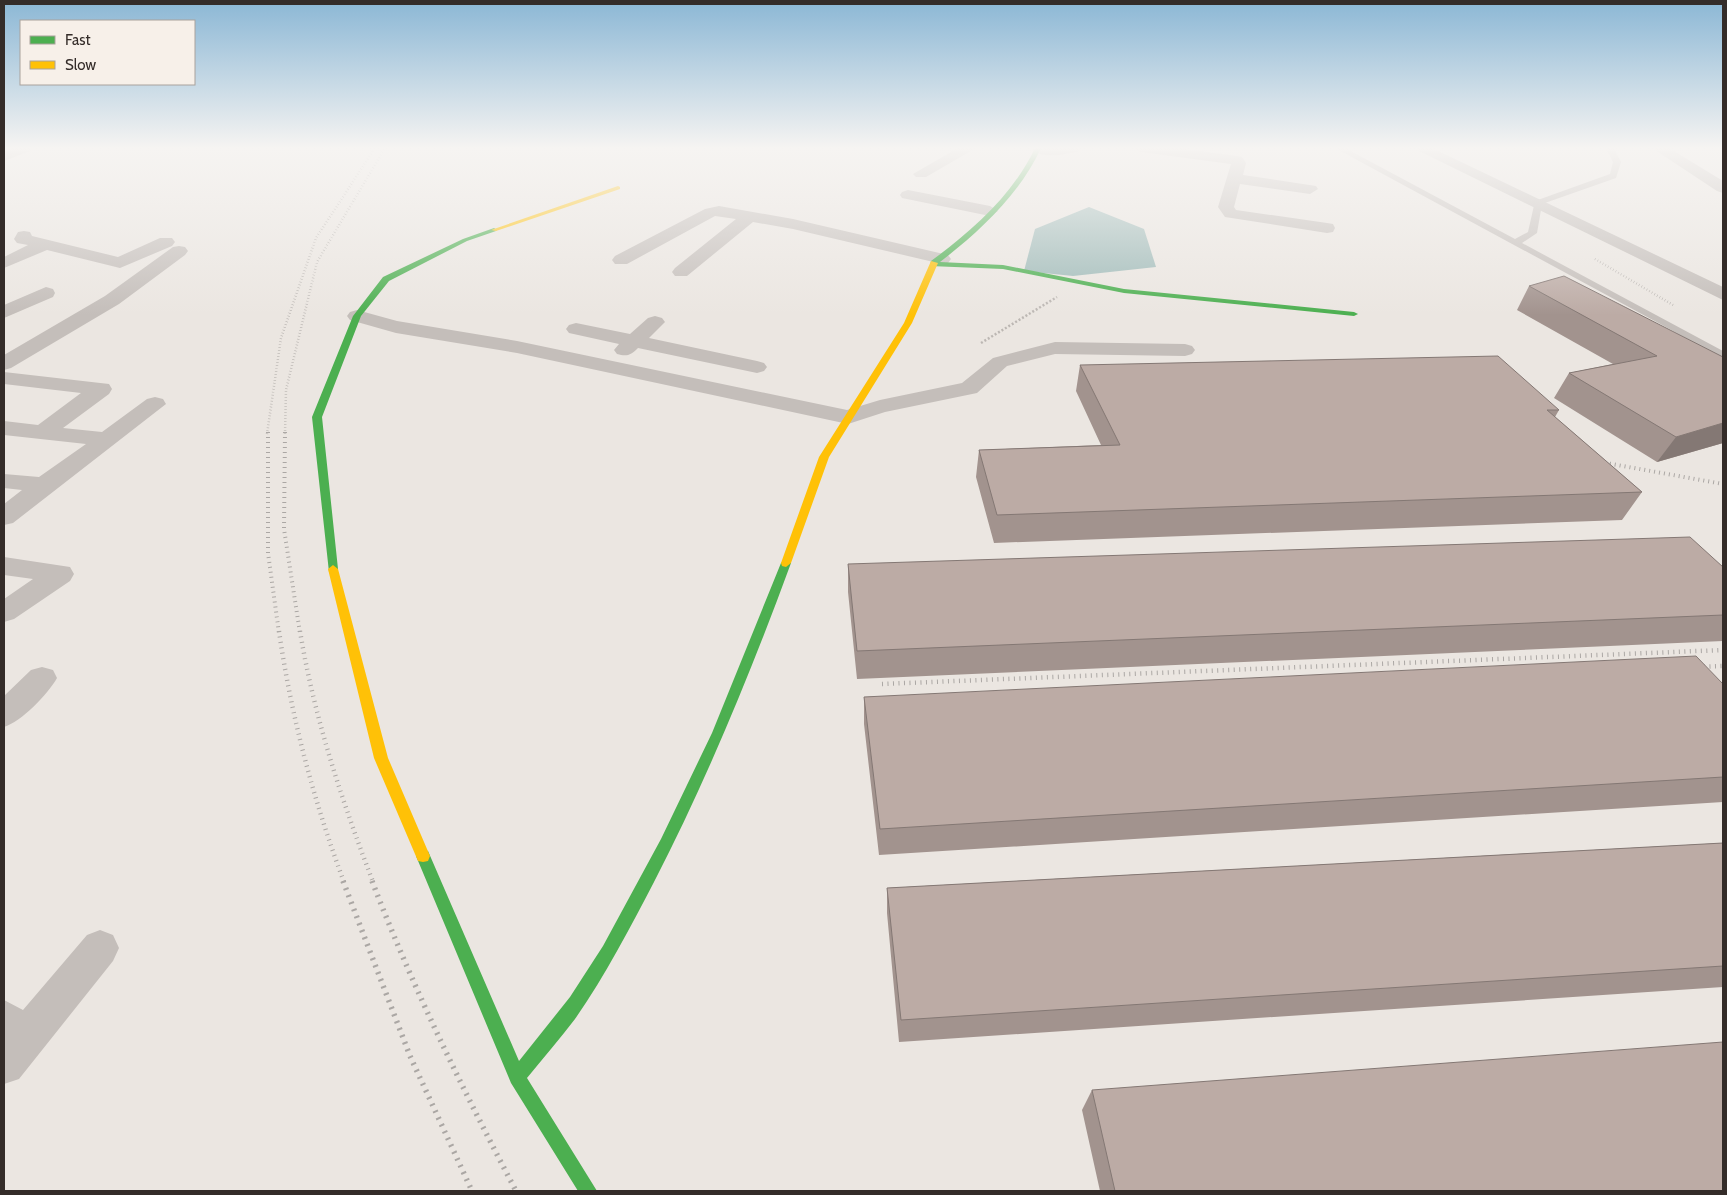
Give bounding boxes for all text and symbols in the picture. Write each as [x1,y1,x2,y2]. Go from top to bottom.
legend [20,20,195,85]
text: Fast [65,31,90,49]
text: Slow [65,56,96,74]

